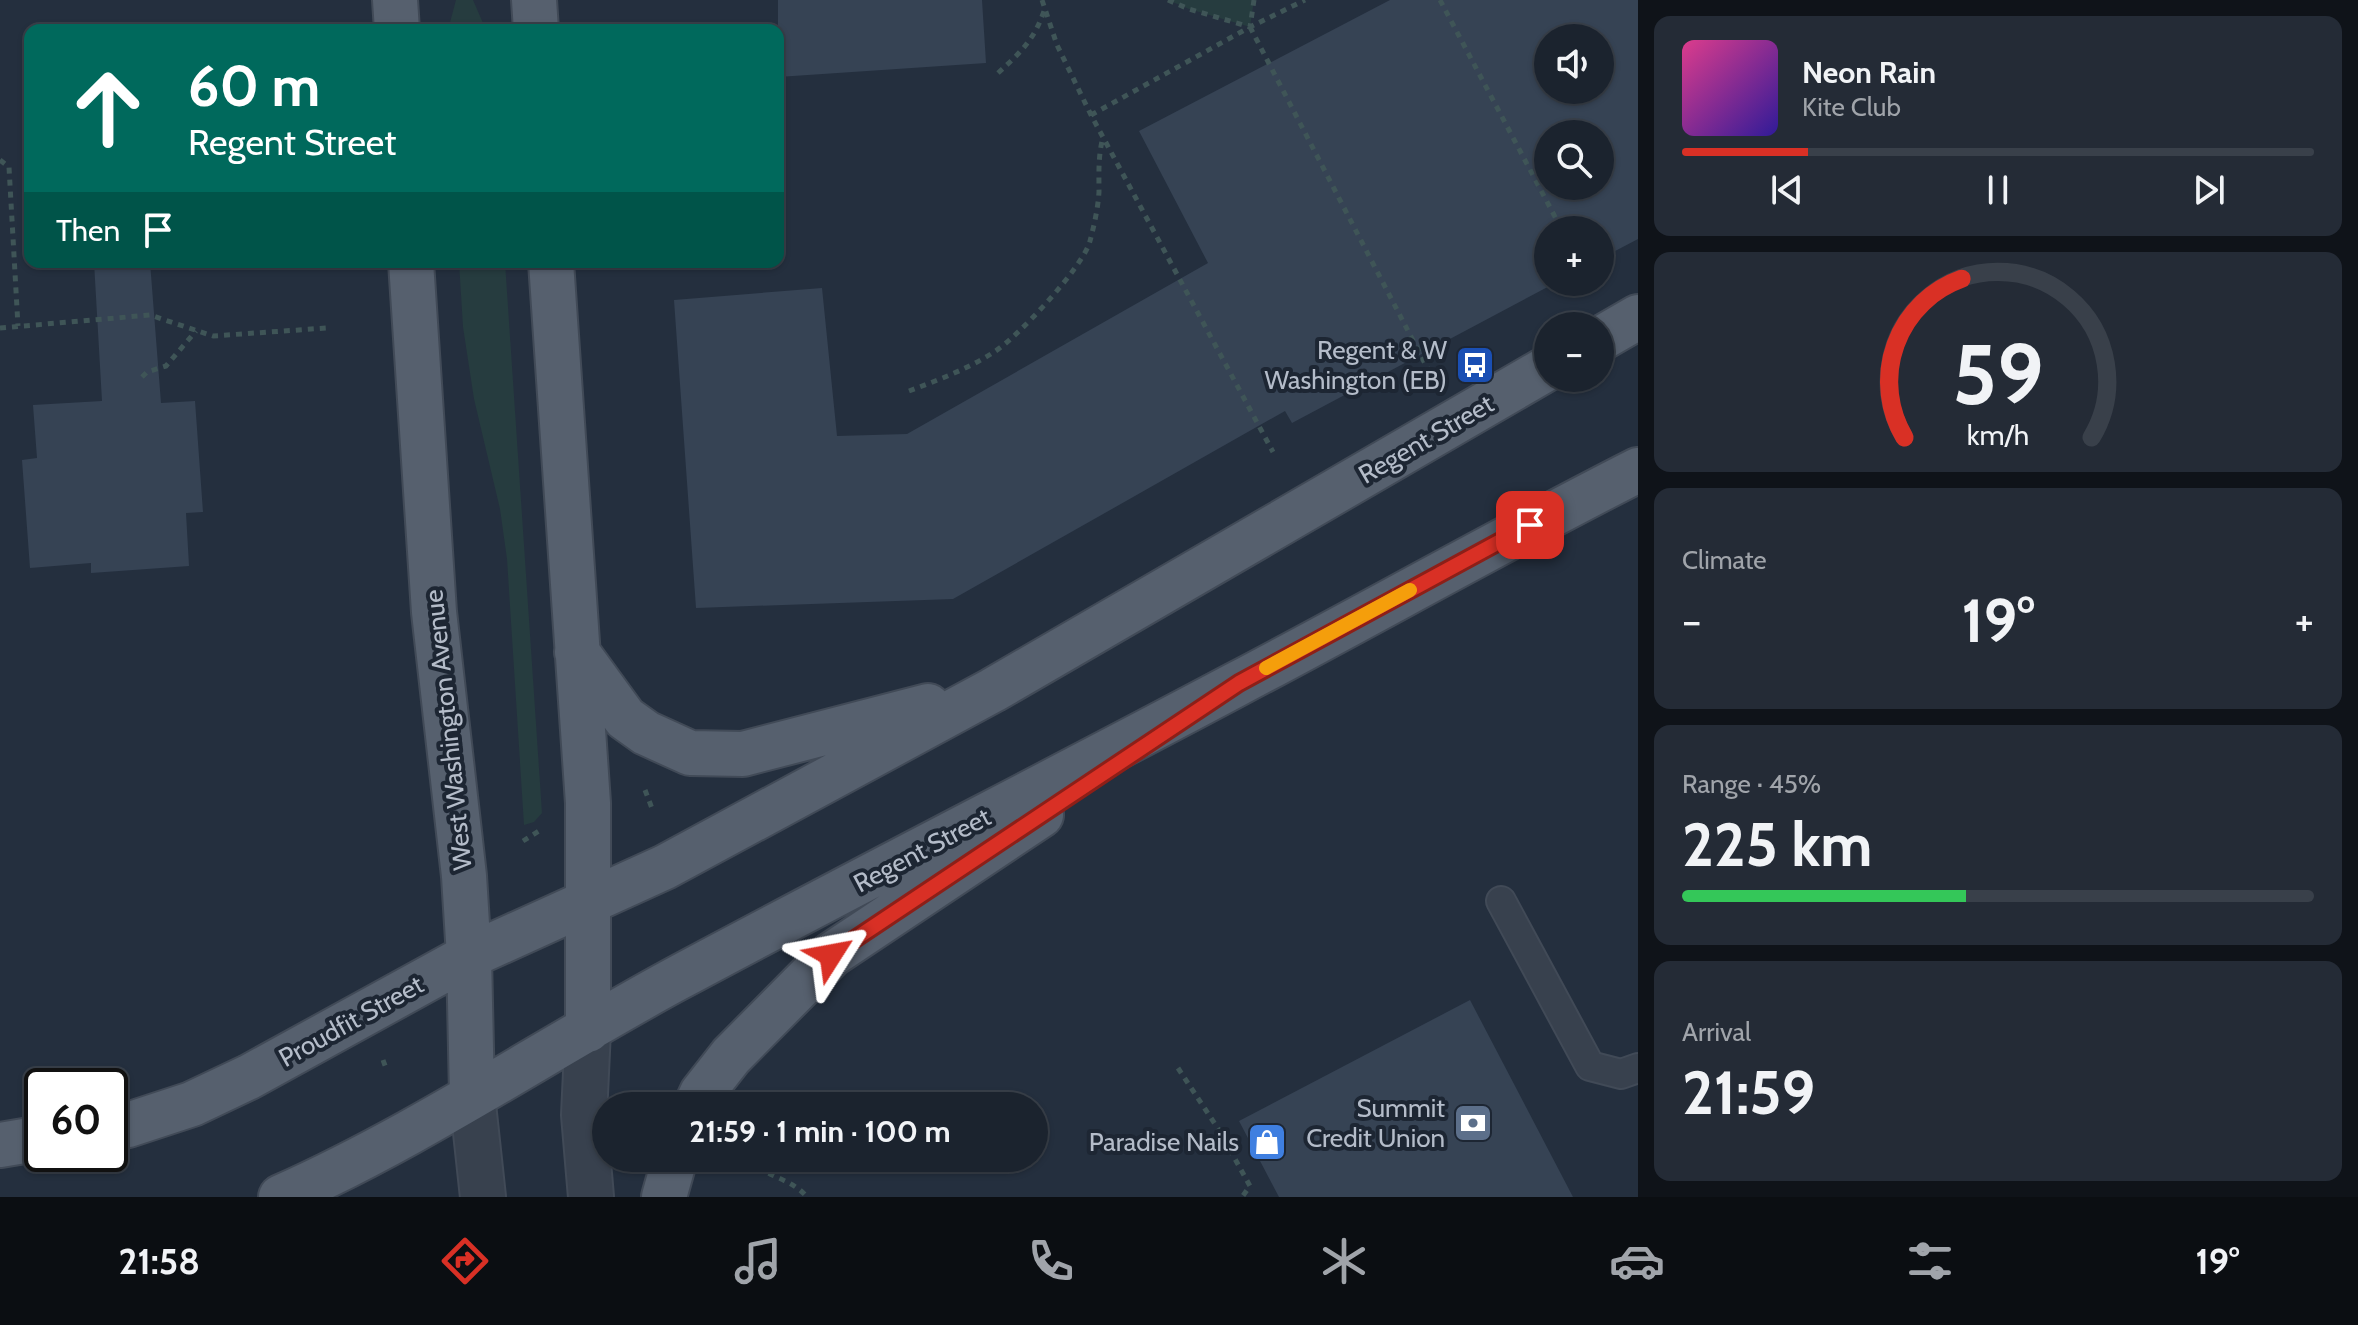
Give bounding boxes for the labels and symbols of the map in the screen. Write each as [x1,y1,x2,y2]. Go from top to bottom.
place label: Regent & W Washington (EB) [1265,334,1447,396]
bus stop icon: Regent & W Washington (EB) [1454,344,1496,386]
street label: Regent Street [1353,387,1499,490]
pin [1496,491,1564,559]
street label: West Washington Avenue [417,588,479,872]
street label: Regent Street [848,800,996,899]
position arrow [789,913,873,997]
street label: Proudfit Street [273,968,429,1074]
speed limit sign: 60 [24,1068,128,1172]
place label: Summit Credit Union [1306,1092,1445,1154]
bank icon: Summit Credit Union [1452,1102,1494,1144]
shop icon: Paradise Nails [1246,1121,1288,1163]
place label: Paradise Nails [1089,1126,1239,1158]

